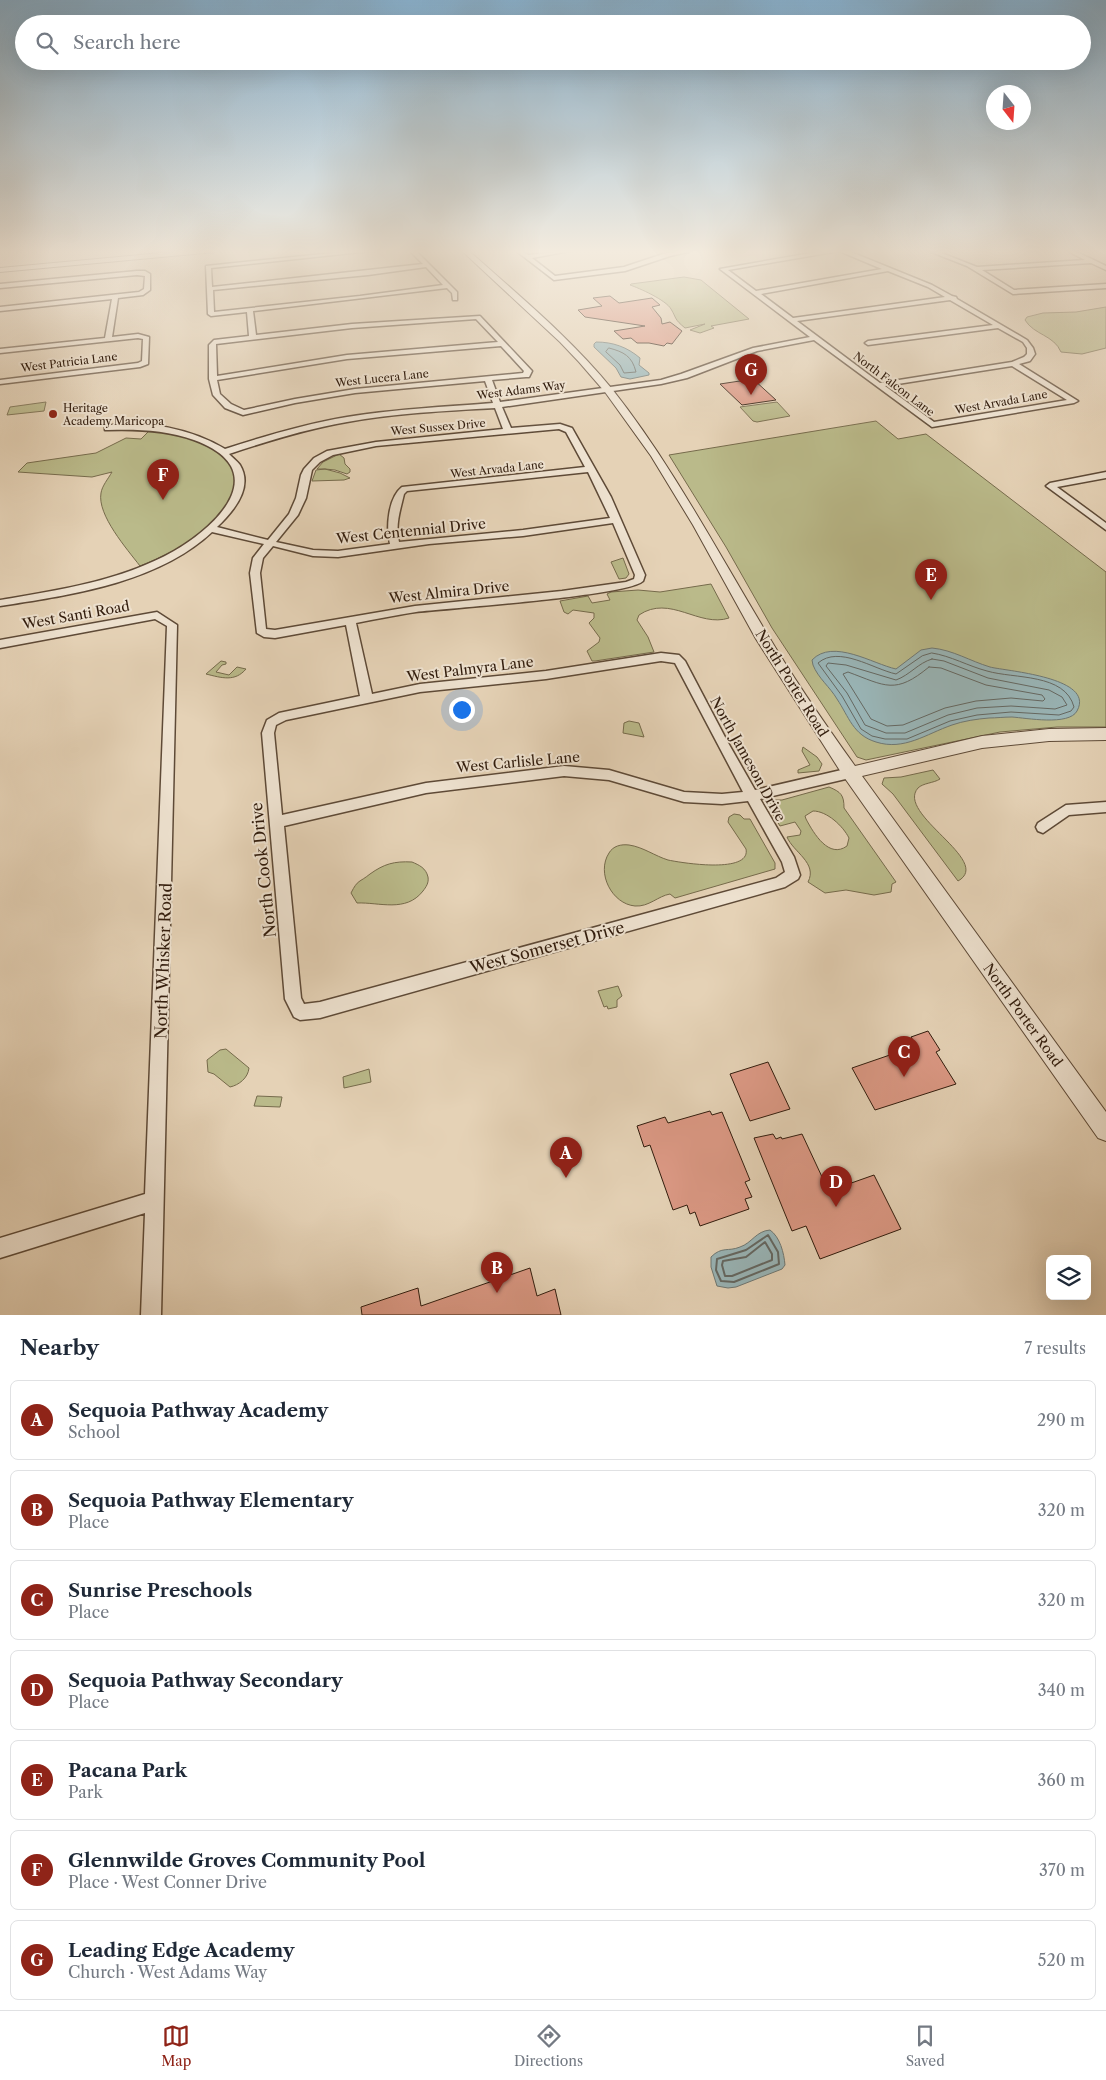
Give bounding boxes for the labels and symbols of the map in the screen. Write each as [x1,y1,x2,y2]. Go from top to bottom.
north arrow [986,85,1031,130]
street label: West Patricia Lane [19,349,118,375]
street label: North Falcon Lane [851,349,937,419]
pin: G [735,354,767,395]
street label: West Lucera Lane [334,366,429,390]
street label: West Adams Way [475,378,567,403]
street label: West Arvada Lane [953,387,1048,417]
place label: Heritage Academy Maricopa [62,401,164,428]
marker: Heritage Academy Maricopa [47,408,59,420]
street label: West Sussex Drive [389,416,486,438]
street label: West Arvada Lane [449,457,544,481]
pin: F [147,459,179,500]
street label: West Centennial Drive [334,514,487,548]
pin: E [915,559,947,600]
street label: West Almira Drive [387,577,510,607]
street label: West Santi Road [20,597,132,633]
street label: North Porter Road [752,626,833,740]
street label: West Palmyra Lane [405,652,535,686]
street label: North Jameson Drive [706,694,790,825]
your location [449,697,475,723]
street label: West Carlisle Lane [454,748,581,776]
street label: North Cook Drive [246,801,280,939]
street label: North Whisker Road [150,882,176,1039]
street label: West Somerset Drive [466,917,627,978]
street label: North Porter Road [979,960,1067,1071]
pin: C [888,1036,920,1077]
pin: A [550,1137,582,1178]
pin: D [820,1166,852,1207]
pin: B [481,1252,513,1293]

